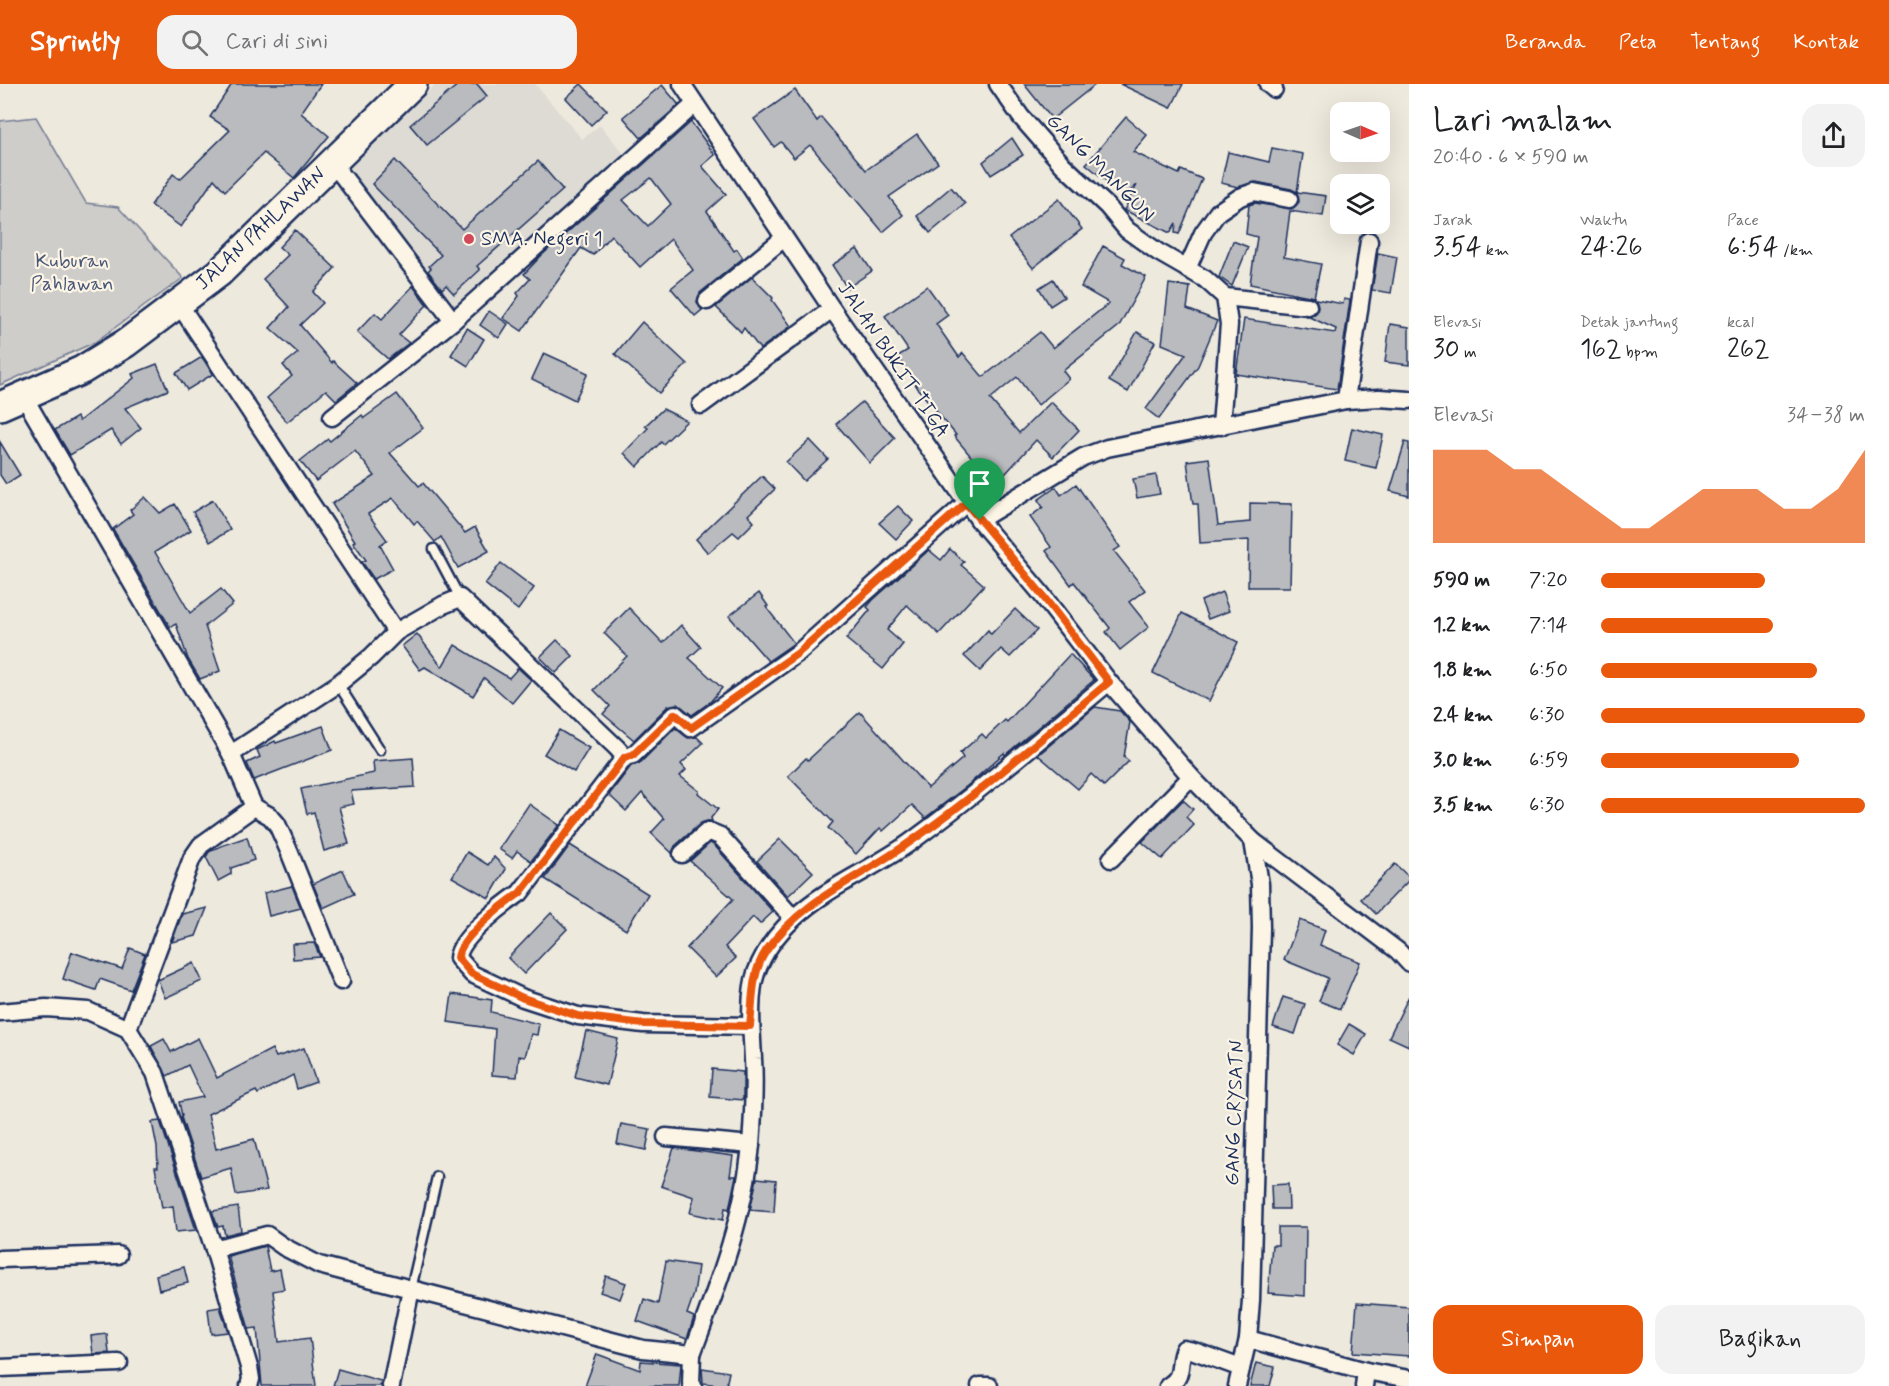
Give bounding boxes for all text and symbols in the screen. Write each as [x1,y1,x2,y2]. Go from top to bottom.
search box [157,15,577,69]
text: Sprintly [30,24,121,61]
icon: search [178,26,211,59]
text: Cari di sini [226,28,328,56]
text: Beranda [1505,28,1586,56]
text: Peta [1619,28,1657,56]
text: Tentang [1690,28,1760,56]
text: Kontak [1793,28,1859,56]
text: Lari malam [1433,99,1613,143]
north arrow [1330,102,1390,162]
map controls [1330,102,1390,234]
button: share [1802,104,1865,167]
street label: GANG MANGUN [1040,108,1160,228]
text: 20:40 · 6 × 590 m [1433,144,1589,171]
street label: JALAN PAHLAWAN [190,161,332,297]
button: layers [1330,174,1390,234]
text: Jarak [1433,210,1472,231]
text: Waktu [1580,210,1627,231]
text: Pace [1727,210,1759,231]
place label: SMA. Negeri 1 [481,226,603,255]
text: 3.54 [1433,231,1482,265]
text: 24:26 [1580,231,1643,265]
text: 6:54 [1727,231,1779,265]
marker: SMA. Negeri 1 [462,232,476,246]
text: km [1482,240,1509,261]
text: /km [1779,240,1813,261]
park label: Kuburan Pahlawan [31,248,113,298]
street label: JALAN BUKIT TIGA [831,277,955,443]
text: Elevasi [1433,312,1481,333]
text: Detak jantung [1580,312,1679,333]
text: kcal [1727,312,1754,333]
text: 30 [1433,333,1460,367]
text: 162 [1580,333,1622,367]
text: 262 [1727,333,1770,367]
text: m [1460,342,1477,363]
text: bpm [1622,342,1658,363]
text: Elevasi [1433,402,1493,429]
text: 34–38 m [1787,402,1865,429]
pin [954,458,1005,520]
icon: arrive [963,467,996,500]
text: 590 m [1433,567,1490,594]
text: 7:20 [1529,567,1568,594]
text: 1.2 km [1433,612,1490,639]
text: 7:14 [1529,612,1568,639]
text: 1.8 km [1433,657,1492,684]
text: 6:50 [1529,657,1568,684]
text: 2.4 km [1433,702,1493,729]
text: 6:30 [1529,702,1565,729]
text: 3.0 km [1433,747,1492,774]
text: 6:59 [1529,747,1569,774]
text: 3.5 km [1433,792,1493,819]
text: 6:30 [1529,792,1565,819]
street label: GANG CRYSATN [1219,1040,1251,1186]
button: Simpan [1433,1305,1643,1374]
button: Bagikan [1655,1305,1865,1374]

